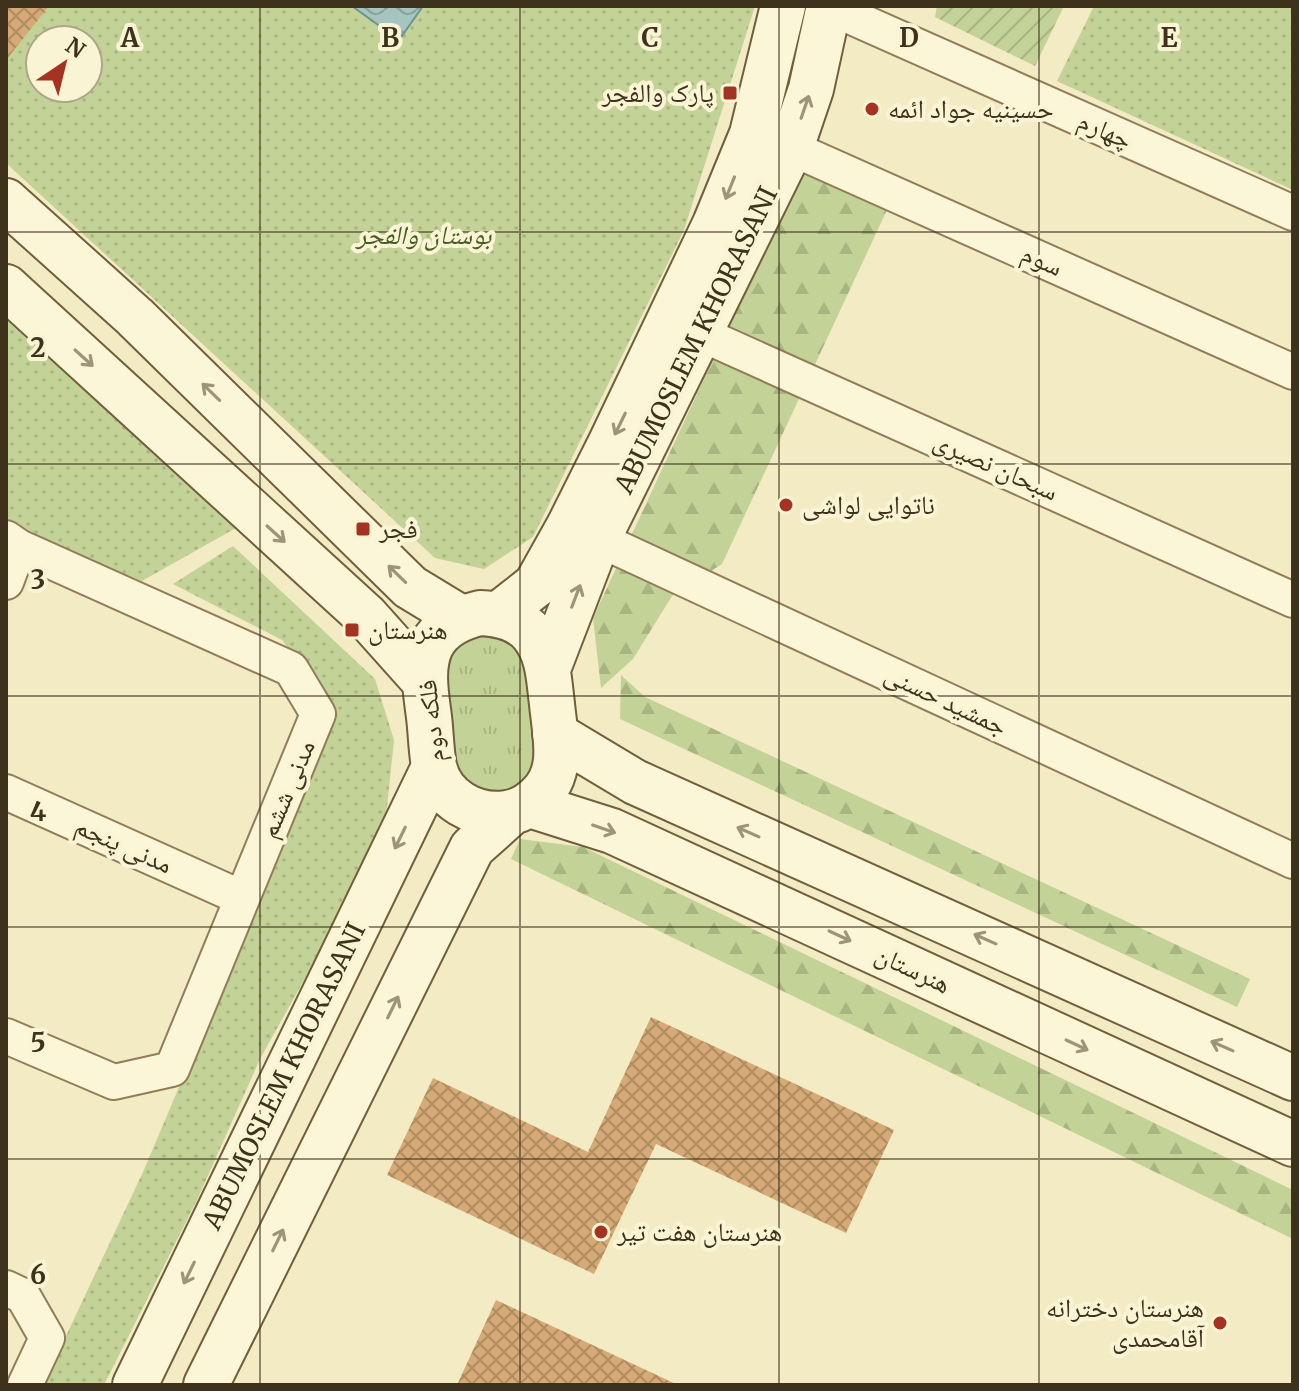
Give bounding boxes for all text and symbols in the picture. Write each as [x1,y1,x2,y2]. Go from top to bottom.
text: A [120,21,140,54]
text: B [381,21,399,54]
text: C [641,21,659,54]
text: D [899,21,919,54]
text: E [1161,21,1178,54]
north arrow [24,24,104,104]
text: N [60,31,91,64]
place label: پارک والفجر [601,76,714,109]
marker: پارک والفجر [721,84,739,102]
place label: حسینیه جواد ائمه [888,92,1054,125]
one-way arrow [798,95,813,120]
marker: حسینیه جواد ائمه [863,100,881,118]
street label: چهارم [1072,103,1137,158]
one-way arrow [722,175,736,200]
street label: ABUMOSLEM KHORASANI [606,181,784,499]
park label: بوستان والفجر [354,218,492,251]
street label: سوم [1015,236,1068,285]
text: 2 [30,331,46,364]
one-way arrow [74,349,94,367]
one-way arrow [201,382,221,401]
one-way arrow [612,411,627,435]
street label: سبحان نصیری [929,423,1064,508]
place label: ناتوایی لواشی [802,488,935,521]
marker: ناتوایی لواشی [777,496,795,514]
place label: فجر [378,512,418,545]
marker: فجر [354,520,372,538]
one-way arrow [266,524,286,542]
text: 3 [31,563,45,596]
one-way arrow [388,565,407,584]
one-way arrow [570,584,584,609]
place label: هنرستان [368,613,448,646]
marker: هنرستان [343,621,361,639]
street label: جمشید حسنی [880,657,1013,742]
street label: فلکه دوم [410,678,453,764]
street label: مدنی ششم [251,735,323,843]
text: 4 [30,795,47,828]
street label: مدنی پنجم [70,809,178,881]
one-way arrow [591,822,616,837]
one-way arrow [736,824,760,839]
one-way arrow [392,825,407,849]
street label: ABUMOSLEM KHORASANI [194,917,372,1235]
one-way arrow [828,929,852,944]
one-way arrow [973,931,997,946]
street label: هنرستان [870,937,956,1000]
one-way arrow [386,995,401,1019]
text: 5 [30,1026,46,1059]
one-way arrow [1064,1038,1088,1053]
one-way arrow [1210,1038,1234,1053]
place label: هنرستان هفت تیر [616,1215,782,1248]
marker: هنرستان هفت تیر [592,1223,610,1241]
one-way arrow [271,1228,286,1252]
text: 6 [30,1258,46,1291]
one-way arrow [181,1260,196,1284]
place label: هنرستان دخترانه آقامحمدی [1046,1291,1205,1354]
marker: هنرستان دخترانه آقامحمدی [1211,1314,1229,1332]

